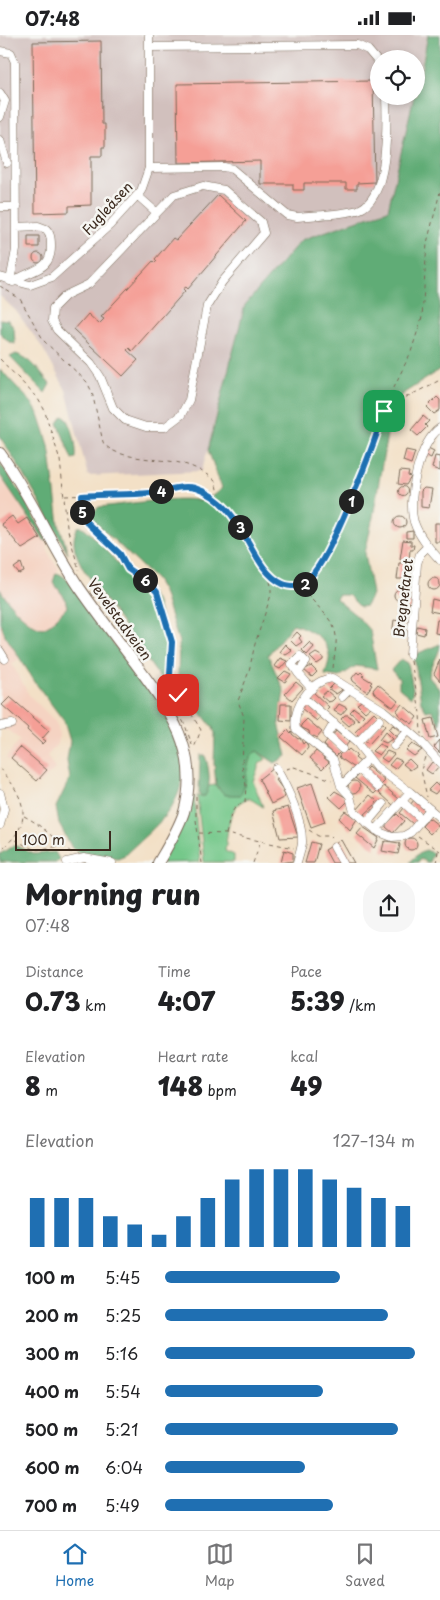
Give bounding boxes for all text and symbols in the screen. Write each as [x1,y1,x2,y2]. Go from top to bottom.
text: 07:48 [25,4,80,32]
map controls [370,50,425,105]
button: locate [370,50,425,105]
street label: Fugleåsen [77,177,137,239]
pin [363,390,405,432]
icon: arrive [370,397,398,425]
pin: 4 [148,479,174,503]
text: 4 [157,481,166,502]
pin: 1 [338,489,364,513]
text: 1 [348,491,355,512]
pin: 5 [70,499,94,525]
text: 5 [78,502,87,523]
pin: 3 [228,515,252,539]
text: 3 [236,517,245,538]
street label: Bregnefaret [388,557,418,639]
pin: 6 [132,567,158,593]
text: 6 [141,570,150,591]
pin: 2 [292,571,318,597]
street label: Vevelstadveien [83,573,157,665]
text: 2 [301,574,310,595]
pin [157,674,199,716]
icon: check [164,681,192,709]
scale bar [15,827,111,851]
text: 100 m [22,829,65,850]
text: Morning run [25,872,201,915]
button: share [363,880,415,932]
text: 07:48 [25,913,70,937]
text: Distance [25,961,84,982]
text: Time [158,961,191,982]
text: Pace [290,961,322,982]
text: 0.73 [25,982,81,1020]
text: 4:07 [158,982,215,1020]
text: 5:39 [290,982,345,1020]
text: km [81,995,106,1016]
text: /km [345,995,376,1016]
text: Elevation [25,1046,85,1067]
text: Heart rate [158,1046,228,1067]
text: kcal [290,1046,318,1067]
text: 8 [25,1067,41,1105]
text: 148 [158,1067,203,1105]
text: 49 [290,1067,323,1105]
text: m [41,1080,58,1101]
text: bpm [203,1080,237,1101]
text: Elevation [25,1128,94,1152]
text: 127–134 m [333,1128,415,1152]
text: 100 m [25,1265,75,1289]
text: 5:45 [105,1265,140,1289]
text: 200 m [25,1303,79,1327]
text: 5:25 [105,1303,141,1327]
text: 300 m [25,1341,79,1365]
text: 5:16 [105,1341,138,1365]
text: 400 m [25,1379,79,1403]
text: 5:54 [105,1379,141,1403]
text: 500 m [25,1417,78,1441]
text: 5:21 [105,1417,138,1441]
text: 600 m [25,1455,79,1479]
text: 6:04 [105,1455,143,1479]
text: 700 m [25,1493,77,1517]
text: 5:49 [105,1493,140,1517]
tab: Home [55,1540,94,1591]
tab: Map [205,1540,235,1591]
tab: Saved [345,1540,385,1591]

